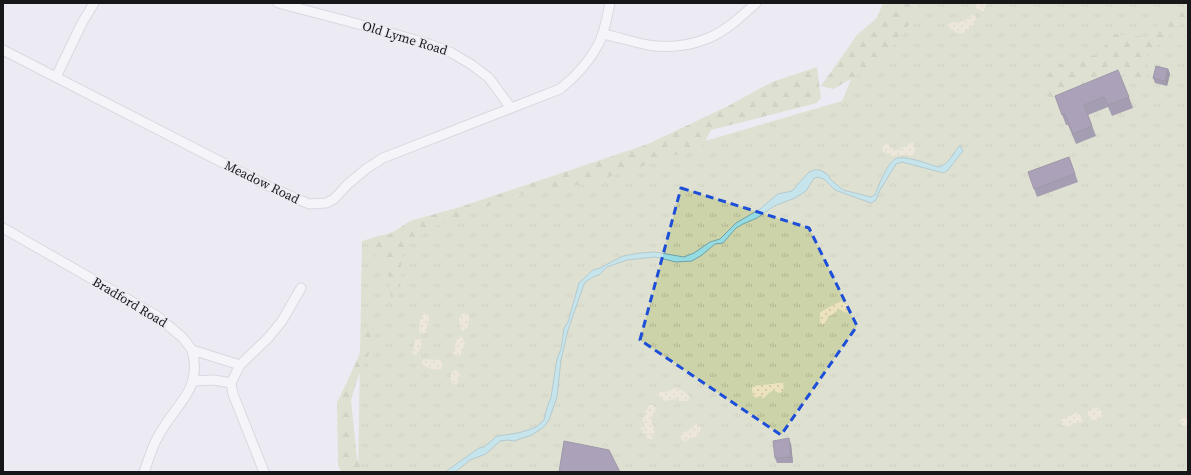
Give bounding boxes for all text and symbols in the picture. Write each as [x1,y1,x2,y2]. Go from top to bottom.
street label: Old Lyme Road [360,17,450,59]
street label: Meadow Road [222,156,303,208]
street label: Bradford Road [89,273,171,331]

